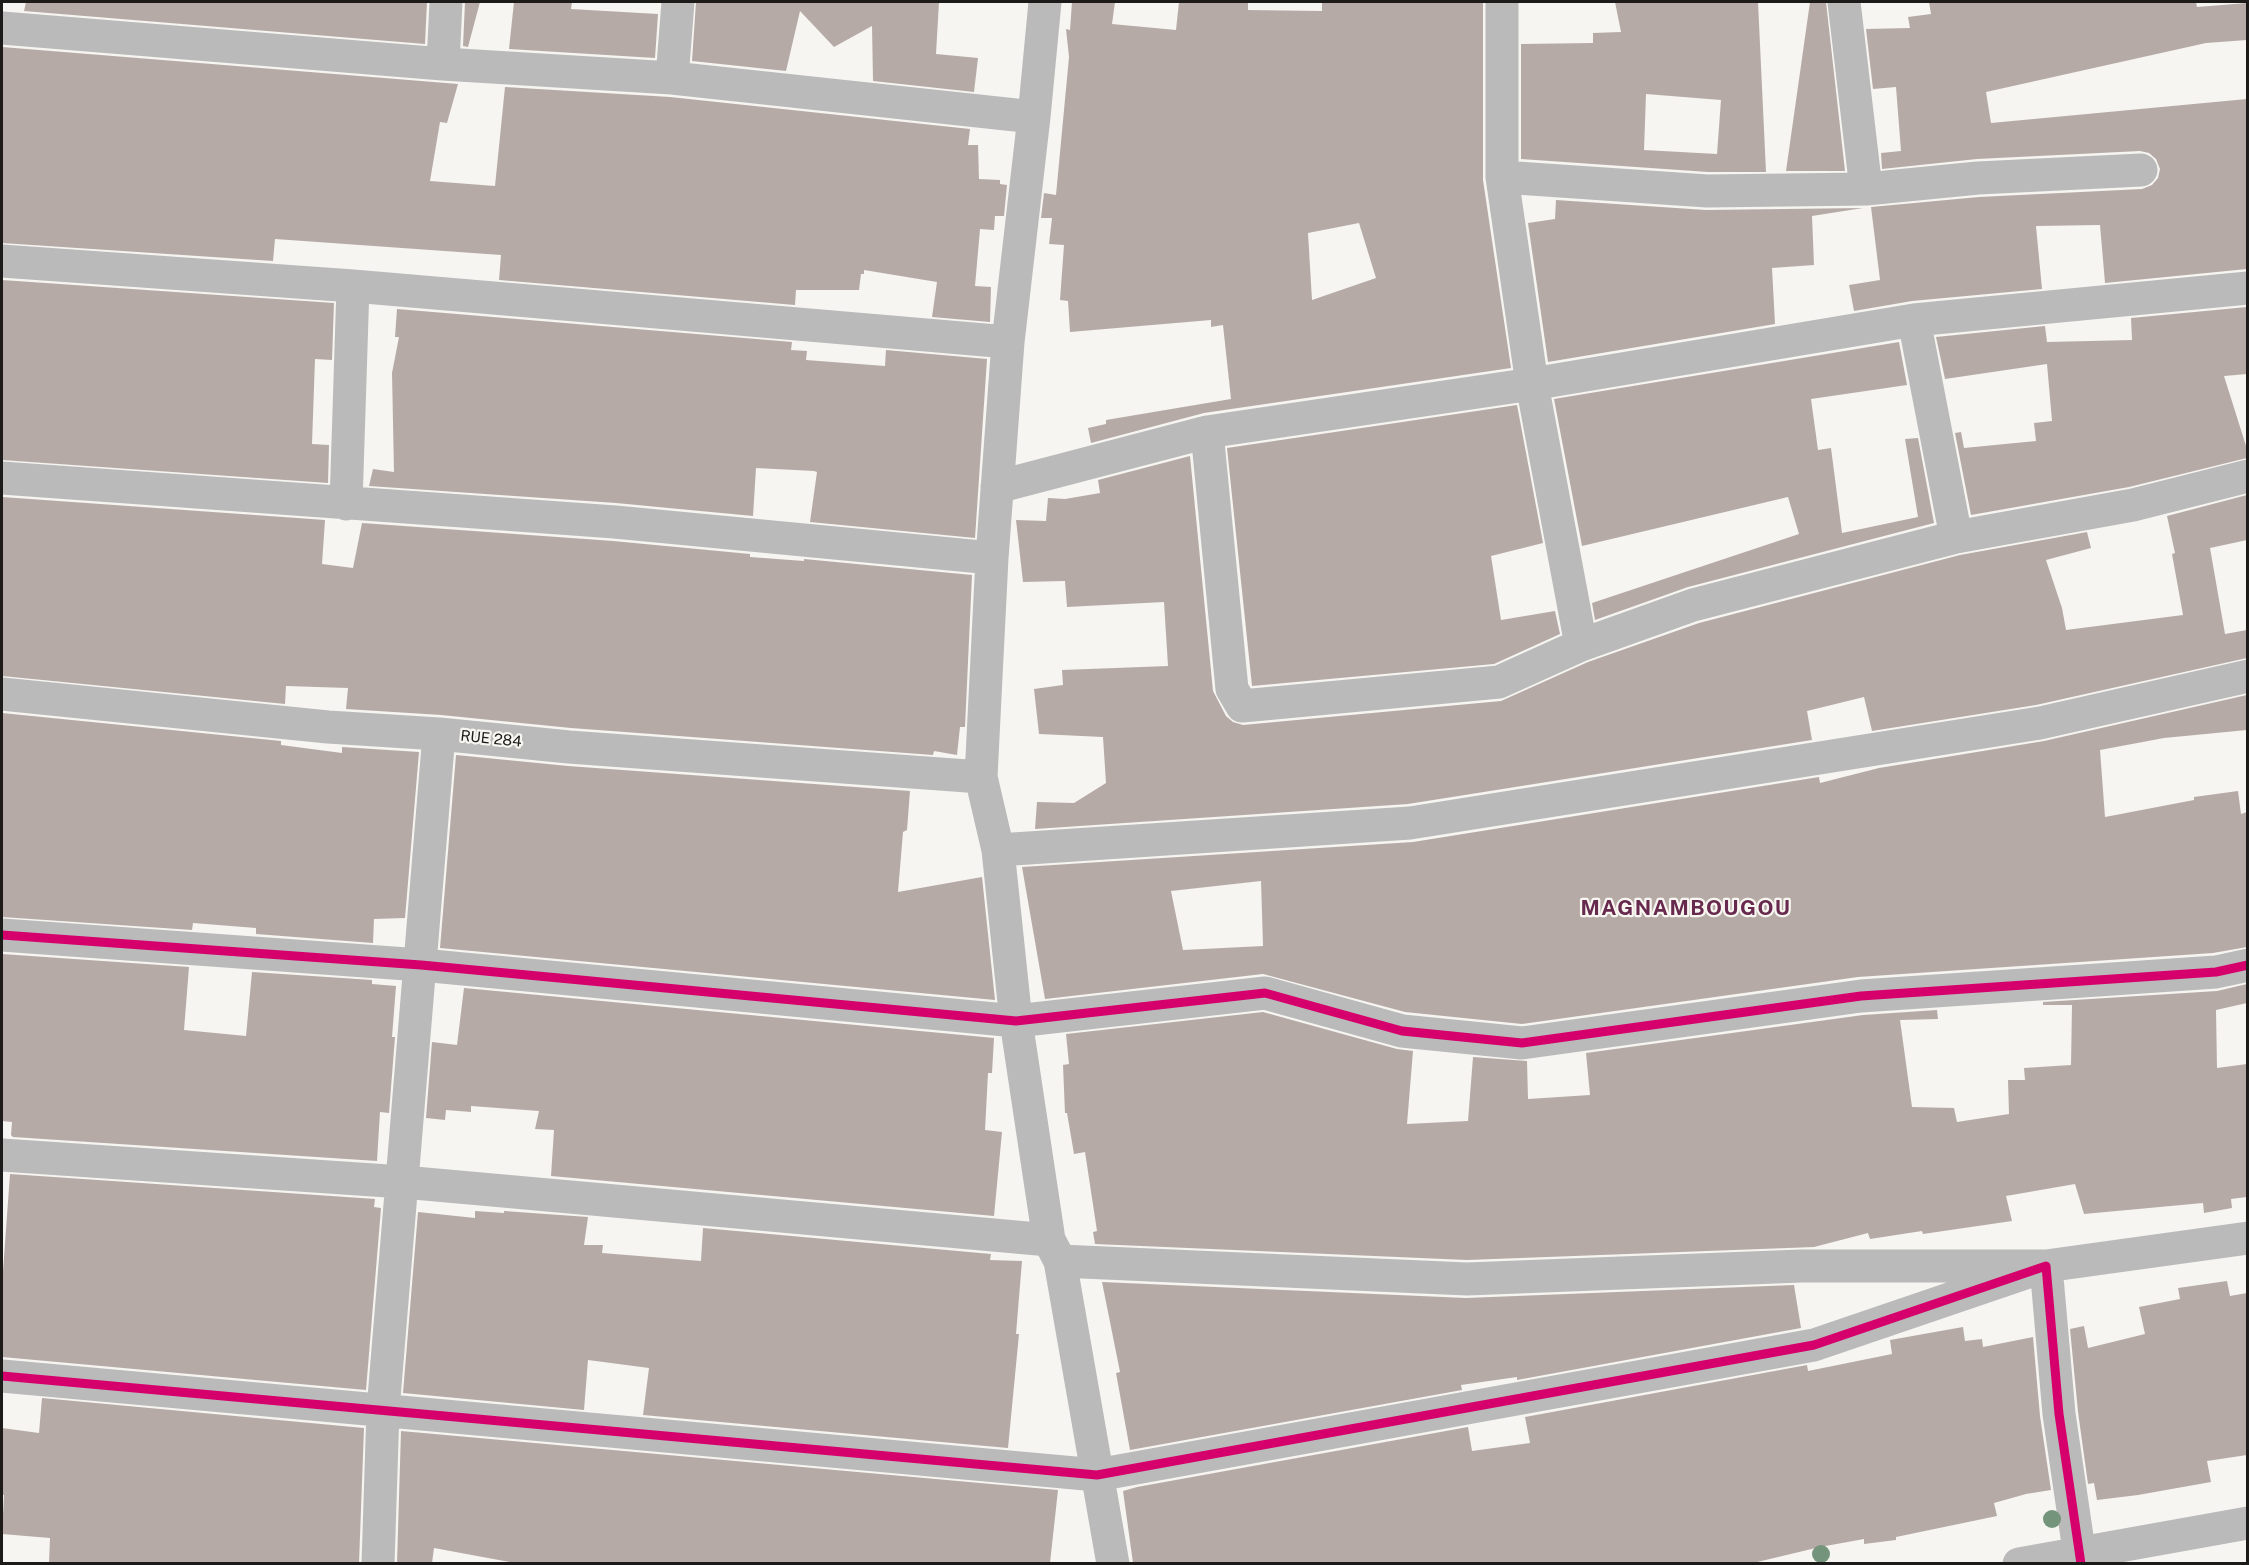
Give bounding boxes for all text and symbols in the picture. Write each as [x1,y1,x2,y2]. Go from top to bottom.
street label: RUE 284 [460,727,522,751]
district label: MAGNAMBOUGOU [1581,896,1791,922]

